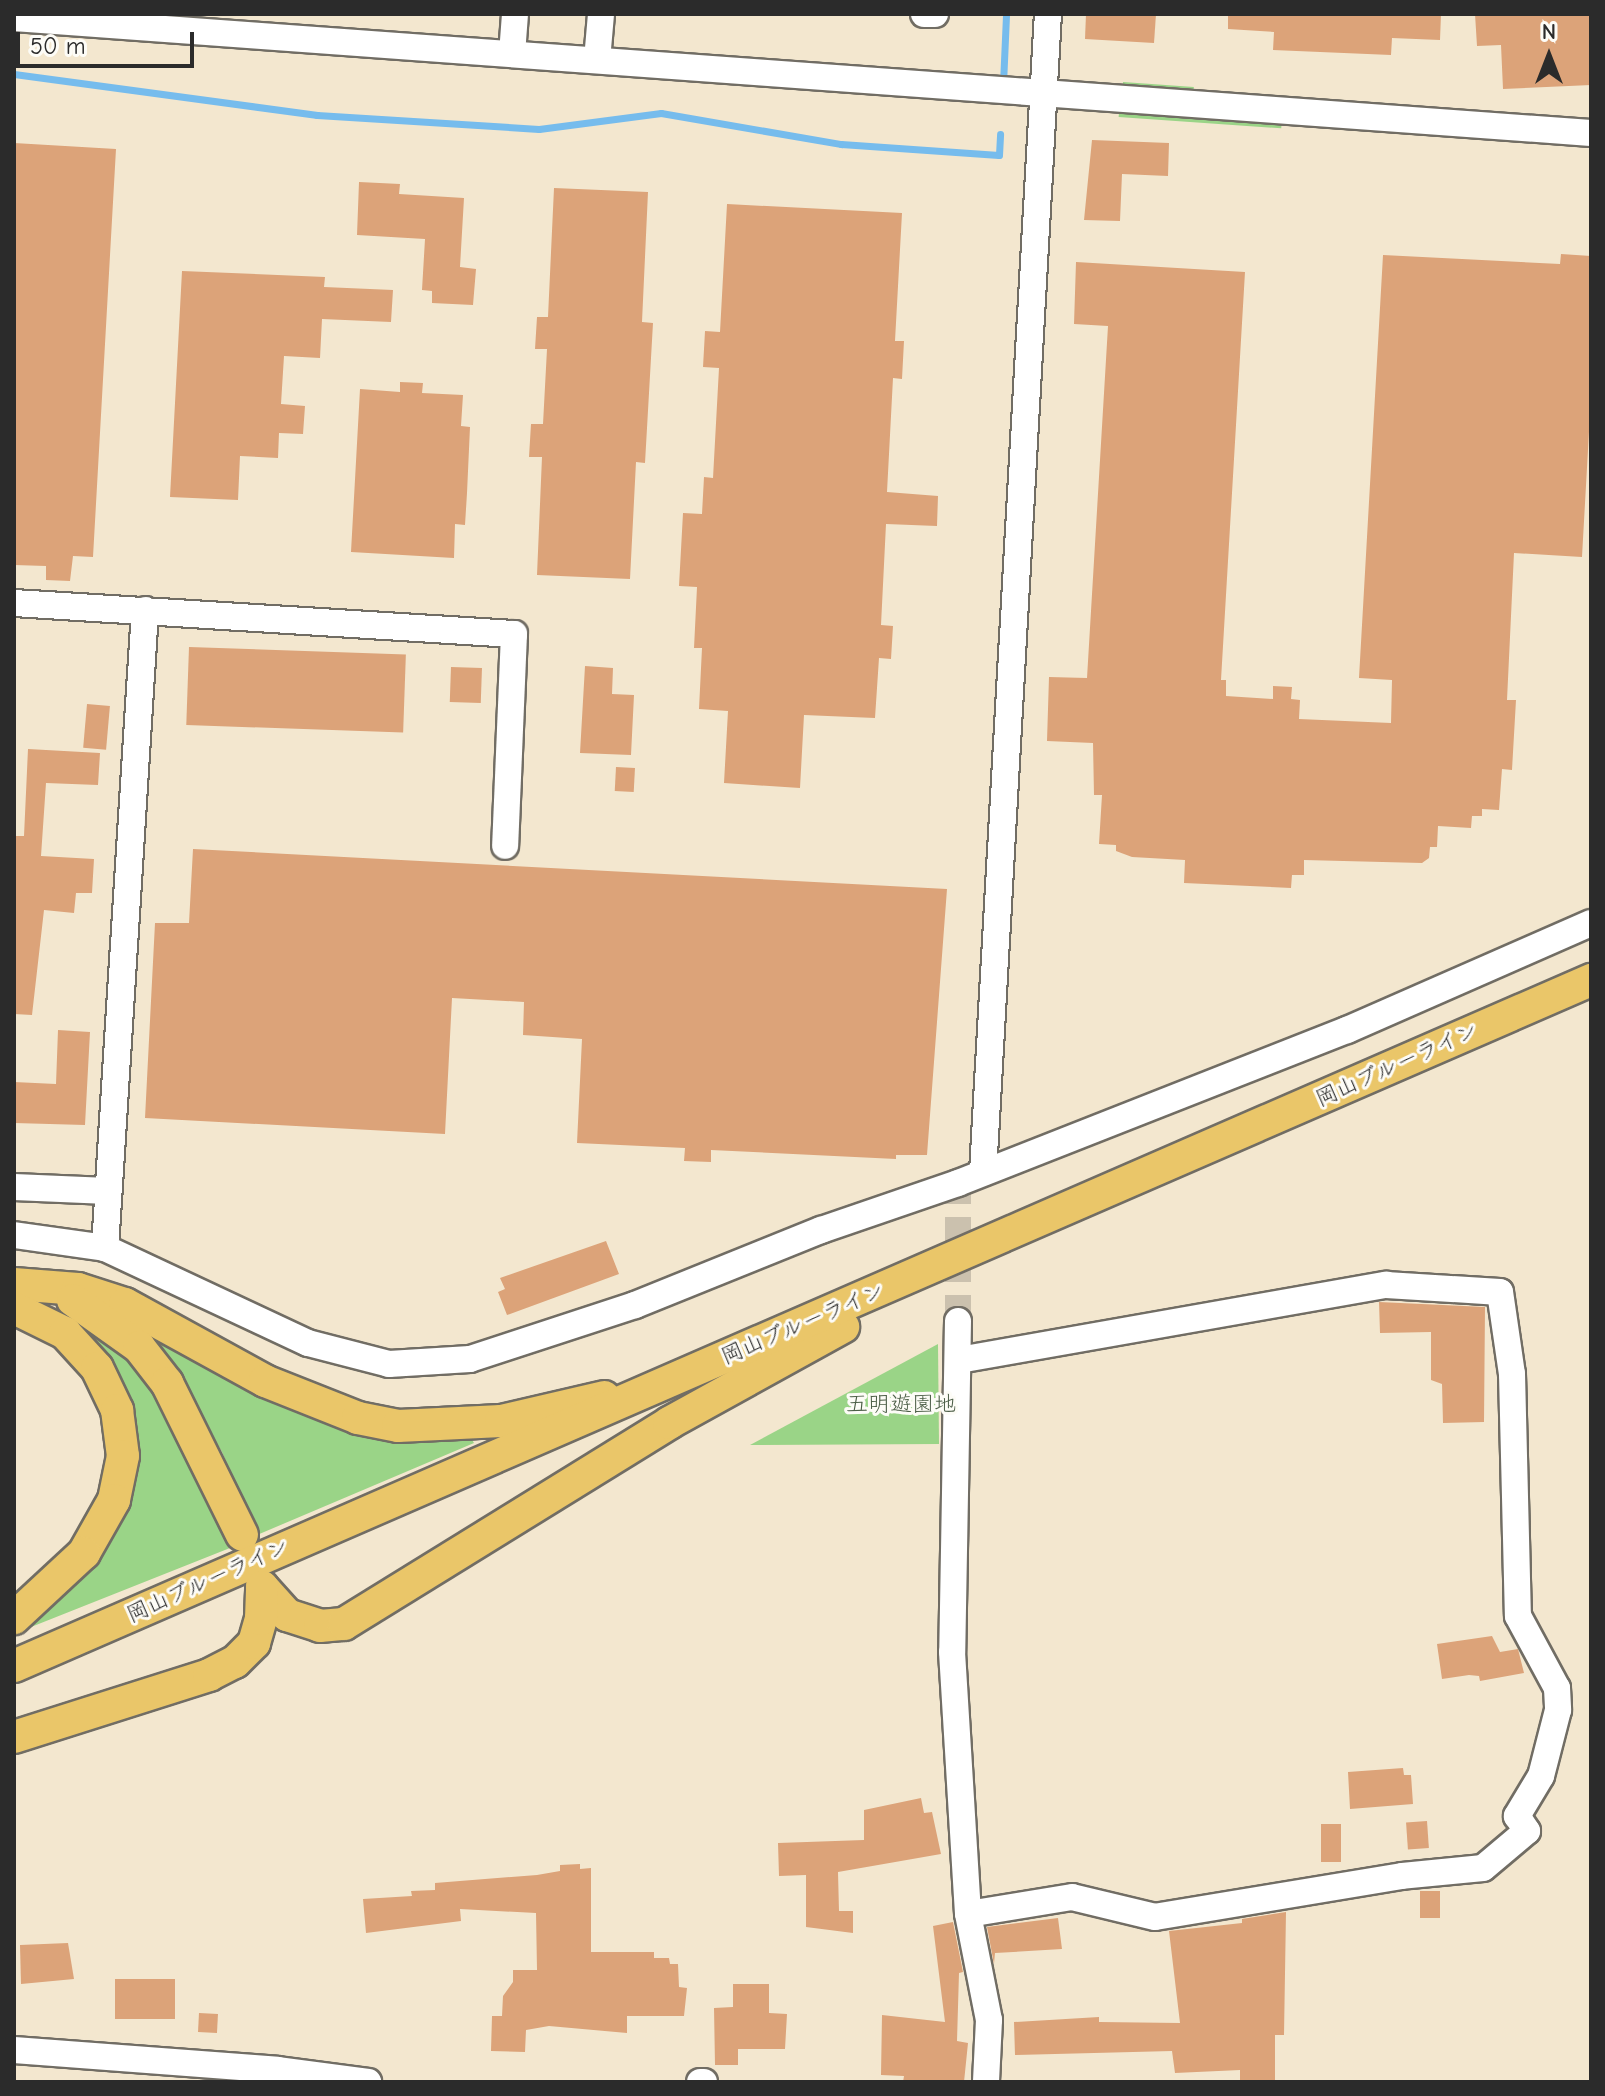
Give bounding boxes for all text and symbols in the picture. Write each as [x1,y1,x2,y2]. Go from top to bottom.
scale bar [20,16,198,66]
north arrow [1509,16,1589,96]
text: N [1542,19,1556,45]
text: 50 m [30,32,86,60]
street label: 岡山ブルーライン [1311,1017,1483,1113]
street label: 岡山ブルーライン [716,1277,890,1371]
park label: 五明遊園地 [846,1392,956,1418]
street label: 岡山ブルーライン [122,1533,294,1629]

